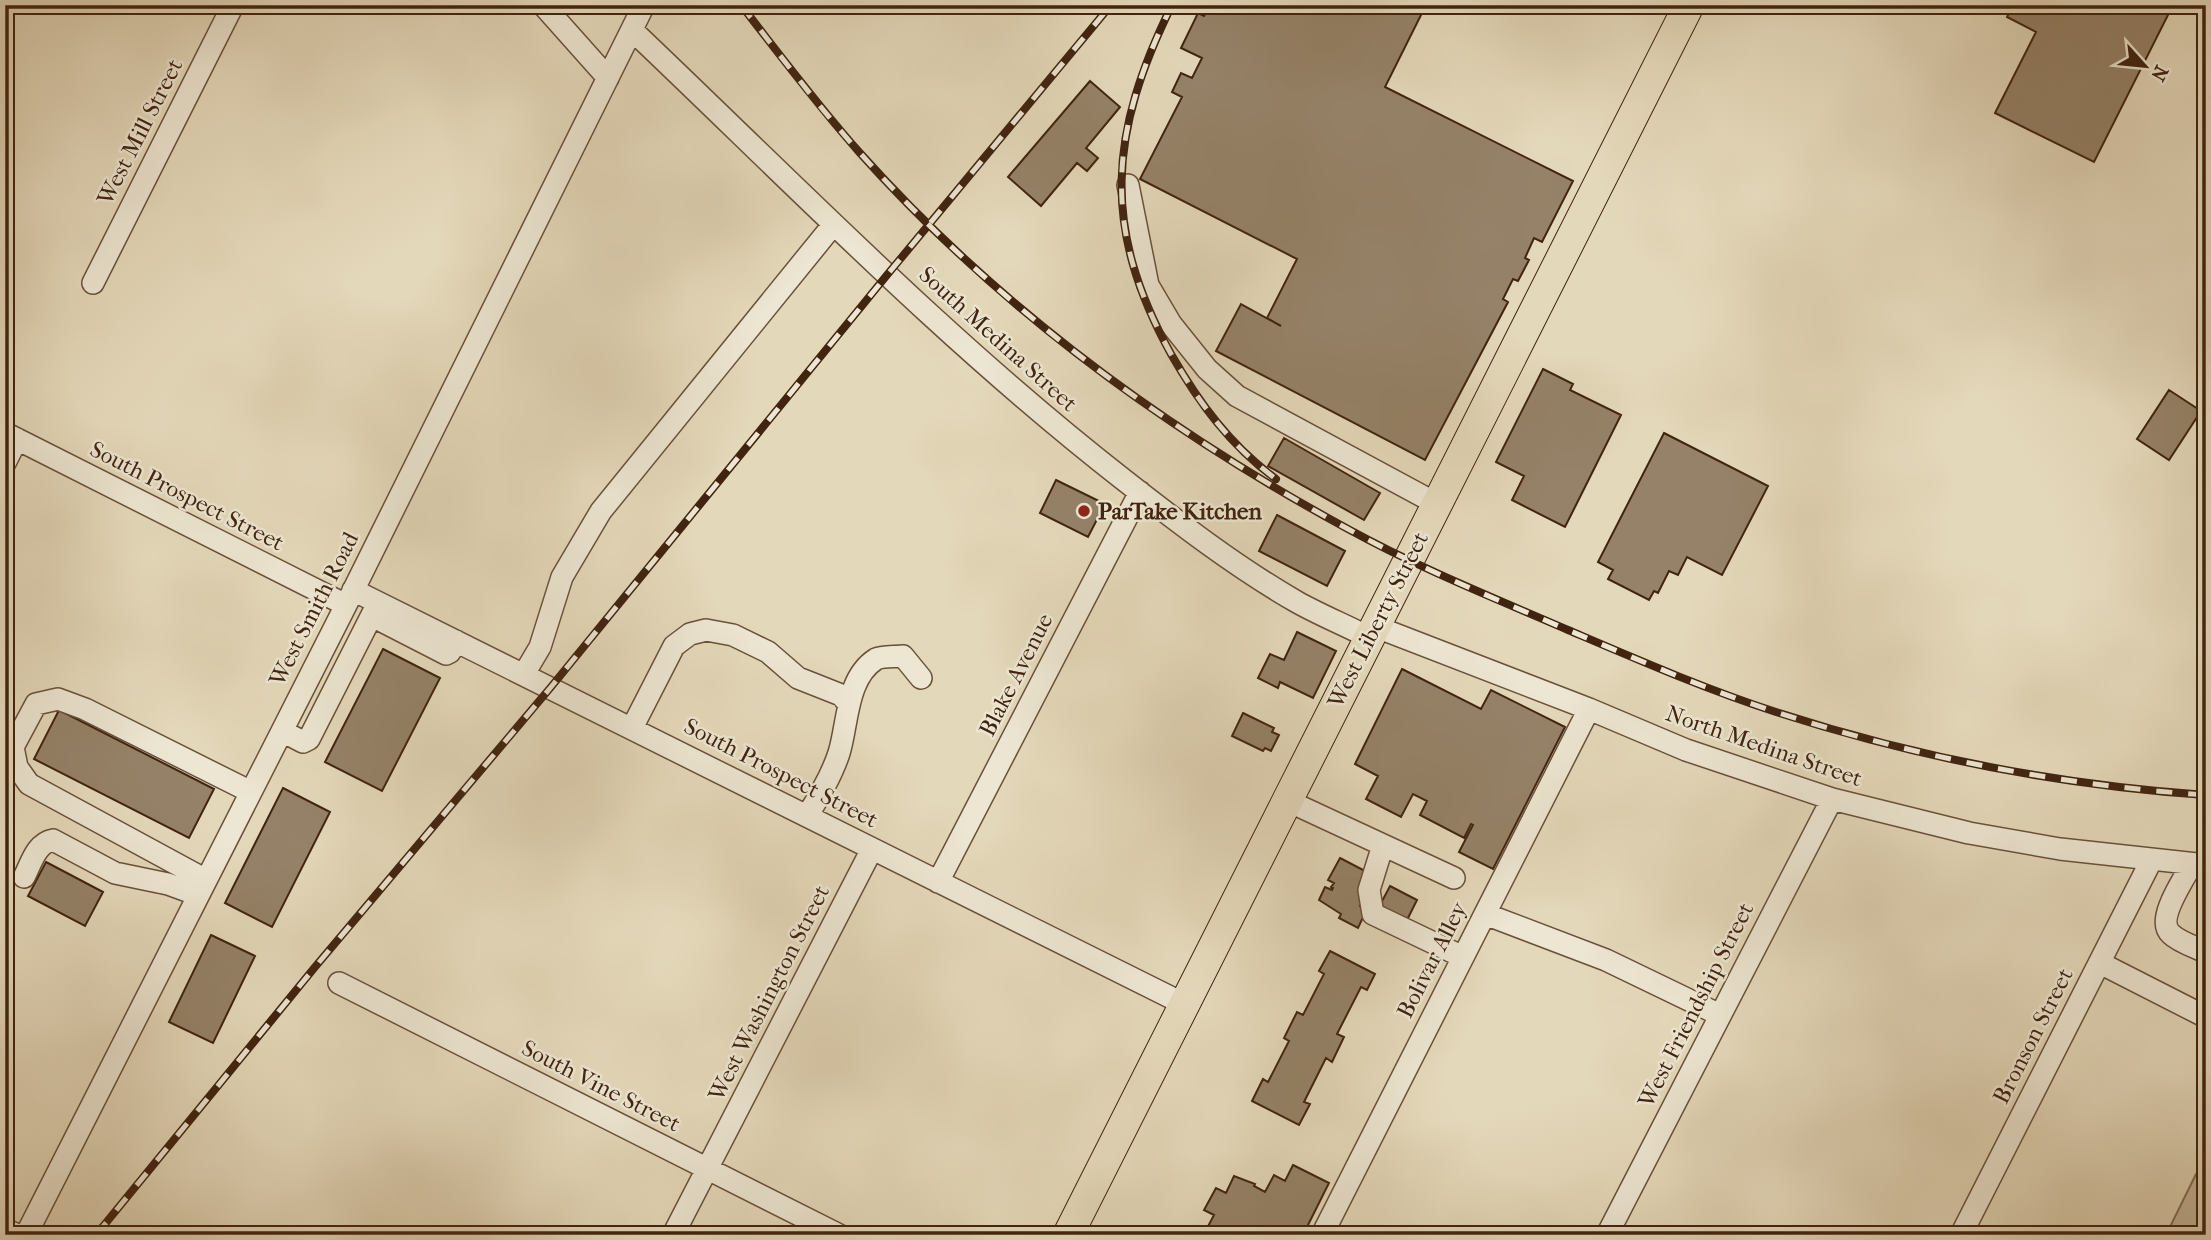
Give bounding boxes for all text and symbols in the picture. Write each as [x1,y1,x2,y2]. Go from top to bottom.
north arrow [2110,32,2180,102]
street label: West Mill Street [91,54,188,210]
text: N [2146,62,2172,85]
street label: South Medina Street [913,261,1083,417]
street label: South Prospect Street [86,435,288,557]
place label: ParTake Kitchen [1098,498,1262,525]
marker: ParTake Kitchen [1076,503,1092,519]
street label: West Smith Road [263,527,365,691]
street label: West Liberty Street [1321,527,1434,713]
street label: Blake Avenue [974,609,1058,741]
street label: North Medina Street [1662,700,1866,792]
street label: South Prospect Street [680,712,882,834]
street label: West Washington Street [702,881,835,1106]
street label: Bolivar Alley [1391,897,1473,1023]
street label: West Friendship Street [1632,898,1759,1113]
street label: Bronson Street [1987,964,2079,1108]
street label: South Vine Street [517,1034,685,1138]

